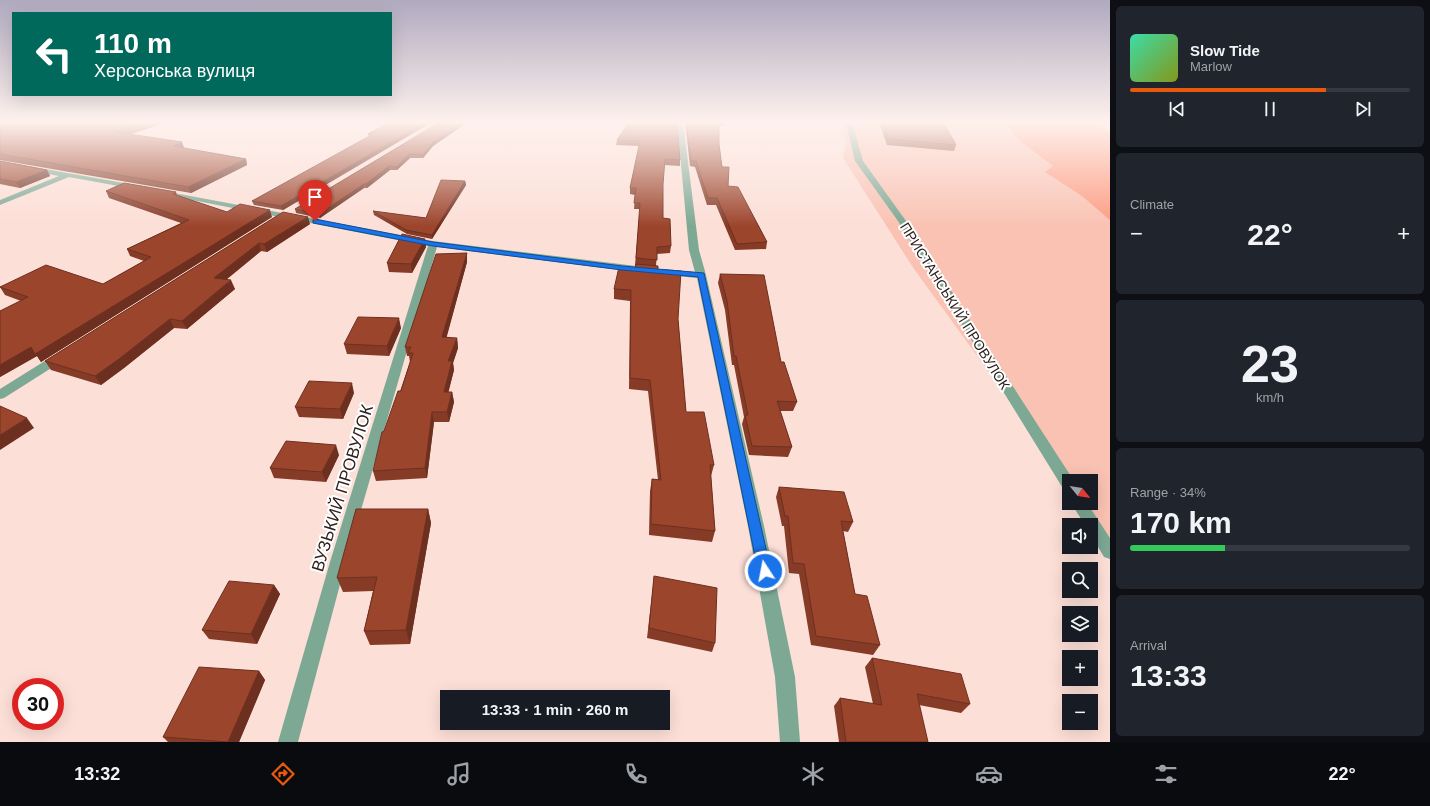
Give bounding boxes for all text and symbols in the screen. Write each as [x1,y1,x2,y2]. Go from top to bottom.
icon: left [28,28,80,80]
text: 110 m [94,28,172,59]
text: Slow Tide [1190,42,1260,59]
text: Marlow [1190,59,1232,74]
text: Херсонська вулиця [94,61,255,81]
icon: previous [1166,98,1188,120]
icon: pause [1259,98,1281,120]
icon: next [1352,98,1374,120]
pin [298,180,332,221]
icon: arrive [304,186,326,208]
text: Climate [1130,197,1174,212]
text: 22° [1247,218,1293,251]
street label: ПРИСТАНСЬКИЙ ПРОВУЛОК [897,219,1014,393]
text: − [1130,221,1143,246]
text: + [1397,221,1410,246]
text: 23 [1241,335,1299,393]
text: km/h [1256,390,1284,405]
street label: ВУЗЬКИЙ ПРОВУЛОК [308,402,377,574]
north arrow [1062,474,1098,510]
map controls [1062,474,1098,730]
text: Range · 34% [1130,485,1206,500]
text: 170 km [1130,506,1232,539]
button: sound [1062,518,1098,554]
position arrow [744,550,786,592]
button: search [1062,562,1098,598]
button: layers [1062,606,1098,642]
text: Arrival [1130,638,1167,653]
button: + [1062,650,1098,686]
text: 13:33 [1130,659,1207,692]
speed limit sign: 30 [12,678,64,730]
button: − [1062,694,1098,730]
text: 13:33 · 1 min · 260 m [482,701,628,718]
icon: directions [269,760,297,788]
icon: music [445,760,473,788]
icon: phone [622,760,650,788]
icon: climate [799,760,827,788]
icon: car [975,760,1003,788]
icon: filters [1152,760,1180,788]
text: 13:32 [74,764,120,784]
text: 22° [1328,764,1356,784]

